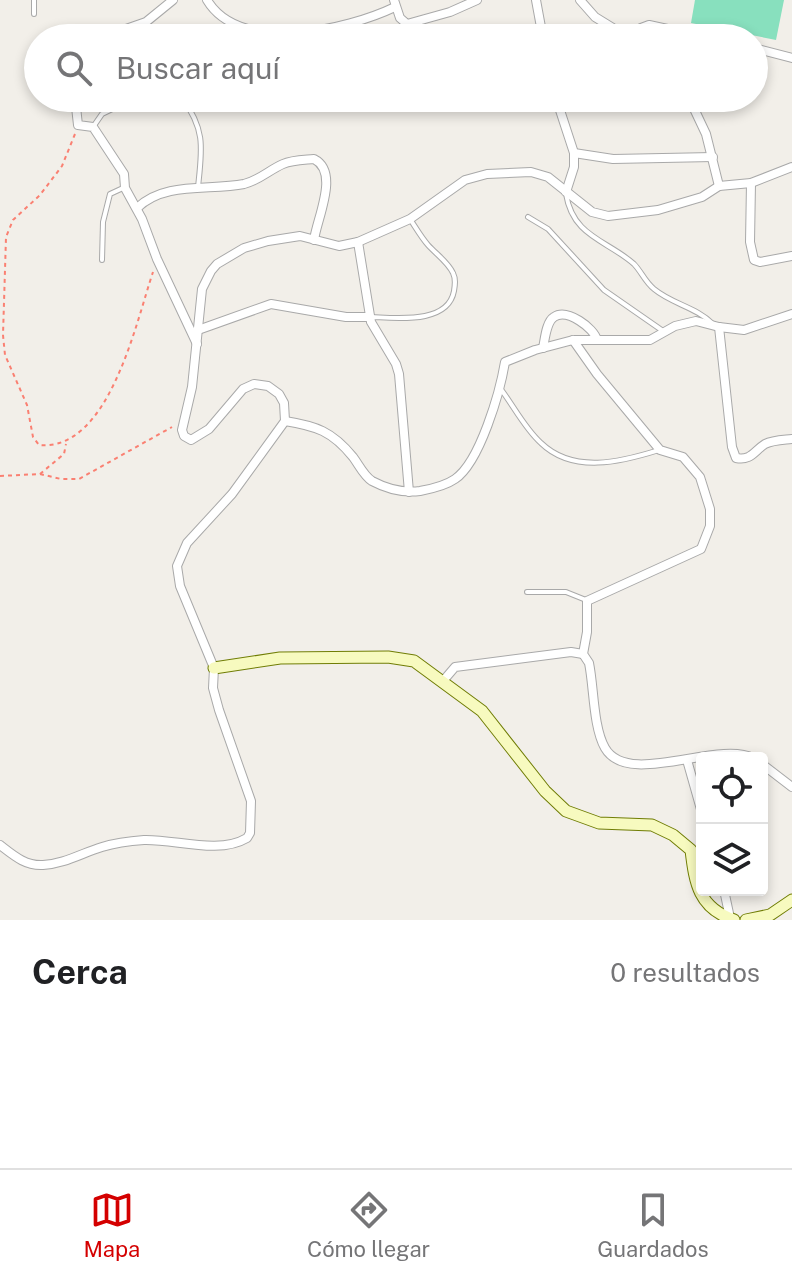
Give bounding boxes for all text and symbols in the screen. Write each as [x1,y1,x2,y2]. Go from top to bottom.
search box [24,24,768,112]
icon: search [52,46,96,90]
text: Buscar aquí [116,50,280,86]
map controls [696,752,768,896]
button: locate [696,752,768,824]
button: layers [696,824,768,896]
text: Cerca [32,952,128,992]
text: 0 resultados [610,957,760,988]
tab: Mapa [83,1188,140,1262]
tab: Cómo llegar [307,1188,430,1262]
tab: Guardados [597,1188,709,1262]

